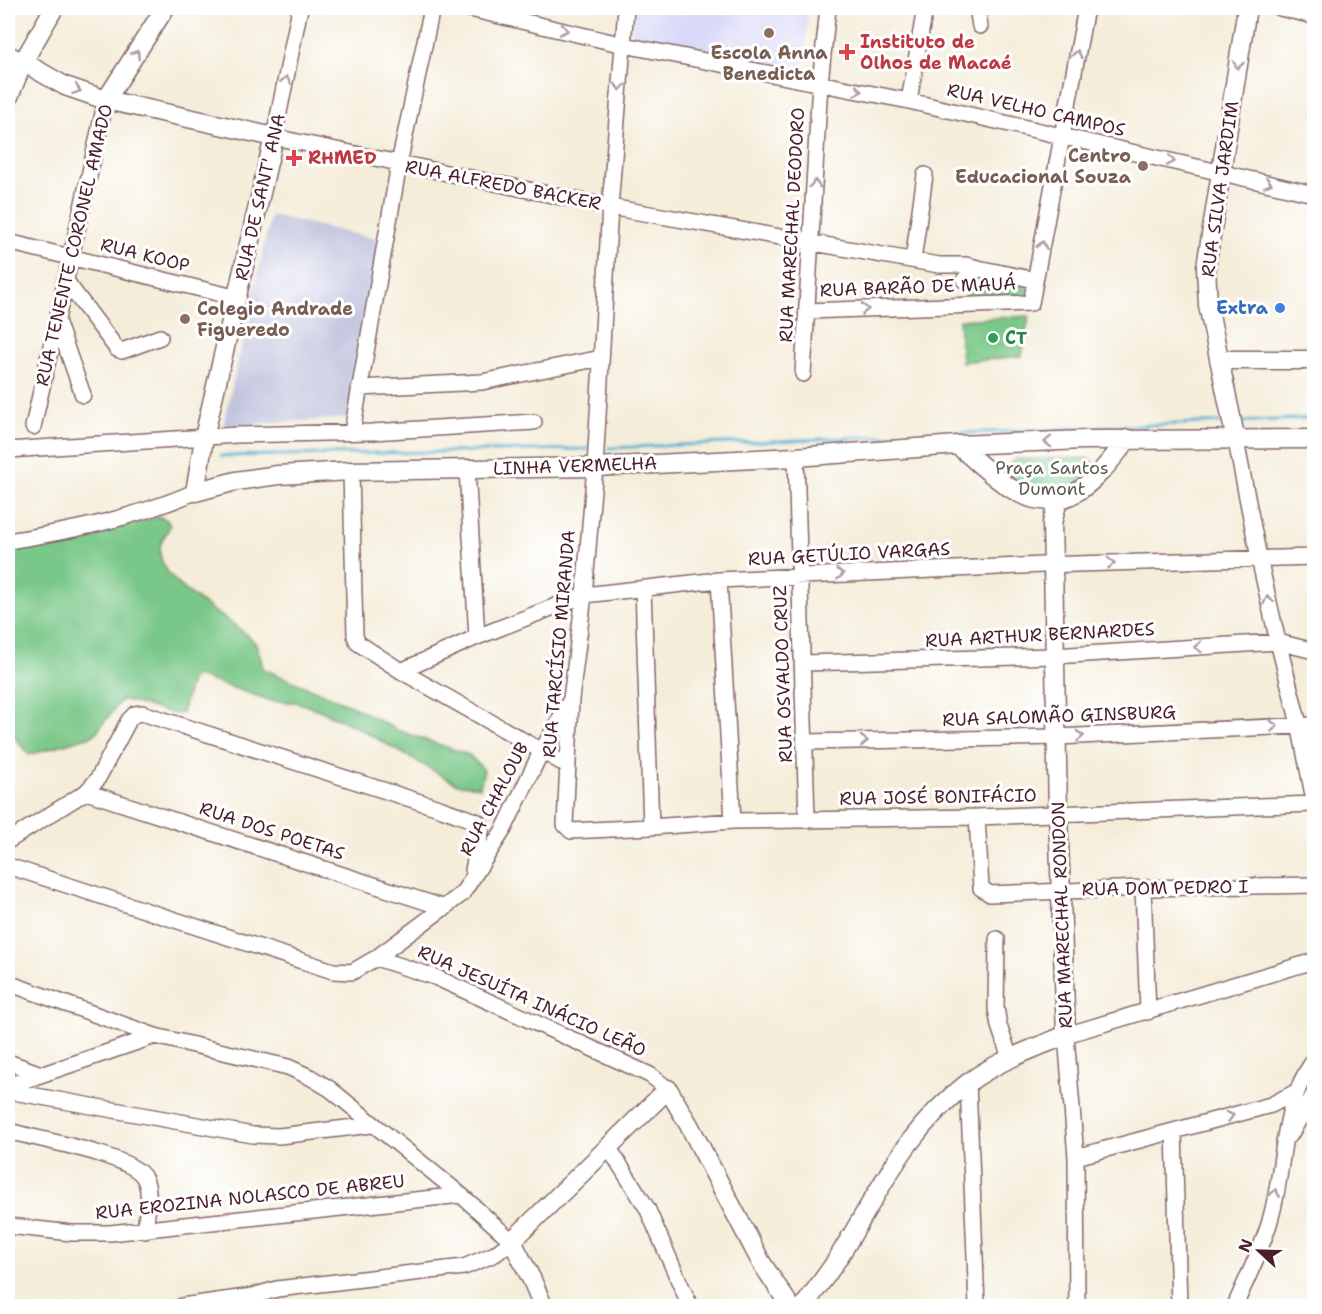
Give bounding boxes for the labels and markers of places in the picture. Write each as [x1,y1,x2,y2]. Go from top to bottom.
marker: Escola Anna Benedicta [762,26,776,40]
place label: Instituto de Olhos de Macaé [860,30,1012,75]
place label: Escola Anna Benedicta [710,41,828,86]
marker: Instituto de Olhos de Macaé [838,43,856,61]
place label: Centro Educacional Souza [955,144,1132,189]
place label: RHMED [308,146,377,170]
marker: RHMED [285,149,303,167]
marker: Centro Educacional Souza [1136,159,1150,173]
place label: Extra [1216,296,1269,320]
place label: Colegio Andrade Figueredo [197,297,353,342]
marker: Extra [1273,301,1287,315]
marker: Colegio Andrade Figueredo [178,312,192,326]
place label: CT [1005,326,1027,350]
marker: CT [986,331,1000,345]

